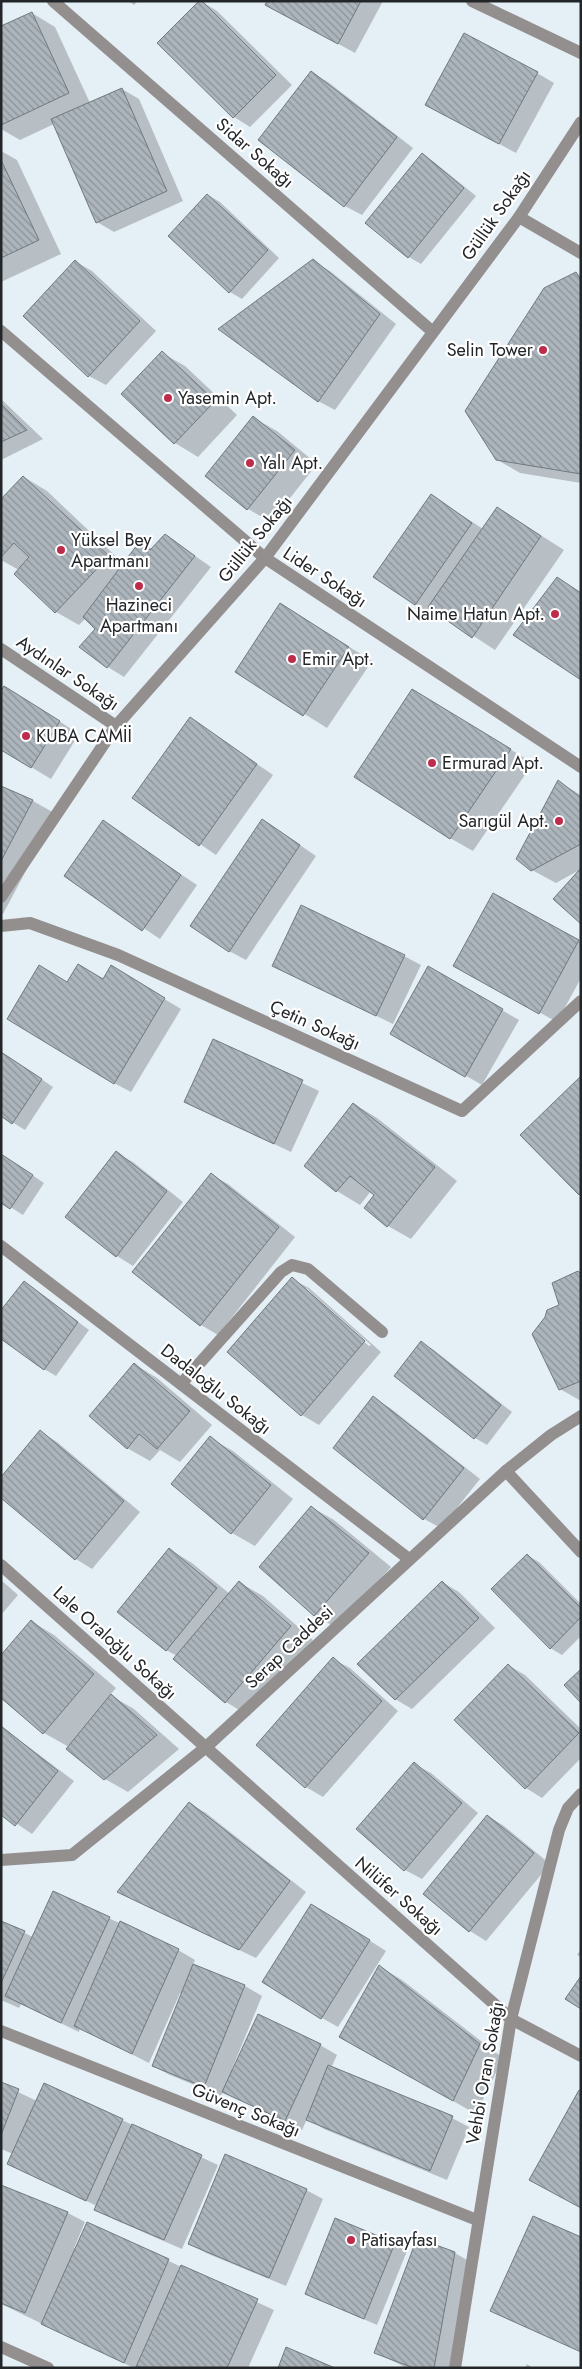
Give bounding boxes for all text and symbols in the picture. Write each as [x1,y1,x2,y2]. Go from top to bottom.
street label: Sidar Sokağı [210,112,300,194]
street label: Güllük Sokağı [455,164,537,266]
place label: Selin Tower [447,337,534,363]
marker: Selin Tower [537,344,549,356]
place label: Yasemin Apt. [178,385,277,411]
marker: Yasemin Apt. [162,392,174,404]
place label: Yalı Apt. [260,450,323,476]
marker: Yalı Apt. [244,457,256,469]
street label: Güllük Sokağı [212,490,298,588]
place label: Yüksel Bey Apartmanı [71,527,152,574]
street label: Lider Sokağı [278,540,372,614]
marker: Yüksel Bey Apartmanı [55,544,67,556]
marker: Hazineci Apartmanı [133,580,145,592]
place label: Hazineci Apartmanı [100,592,178,639]
place label: Naime Hatun Apt. [407,601,545,627]
marker: Naime Hatun Apt. [549,608,561,620]
street label: Aydınlar Sokağı [11,629,125,717]
place label: Emir Apt. [302,646,374,672]
marker: Emir Apt. [286,653,298,665]
place label: KUBA CAMİİ [36,723,132,749]
marker: KUBA CAMİİ [20,730,32,742]
place label: Ermurad Apt. [442,750,544,776]
marker: Ermurad Apt. [426,757,438,769]
place label: Sarıgül Apt. [459,808,549,834]
marker: Sarıgül Apt. [553,815,565,827]
street label: Çetin Sokağı [266,993,364,1057]
street label: Dadaloğlu Sokağı [155,1337,277,1441]
street label: Lale Oraloğlu Sokağı [47,1580,183,1706]
street label: Serap Caddesi [239,1599,339,1695]
street label: Nilüfer Sokağı [349,1850,449,1942]
street label: Vehbi Oran Sokağı [460,2000,510,2146]
street label: Güvenç Sokağı [188,2076,304,2144]
place label: Patisayfası [361,2227,437,2253]
marker: Patisayfası [345,2234,357,2246]

